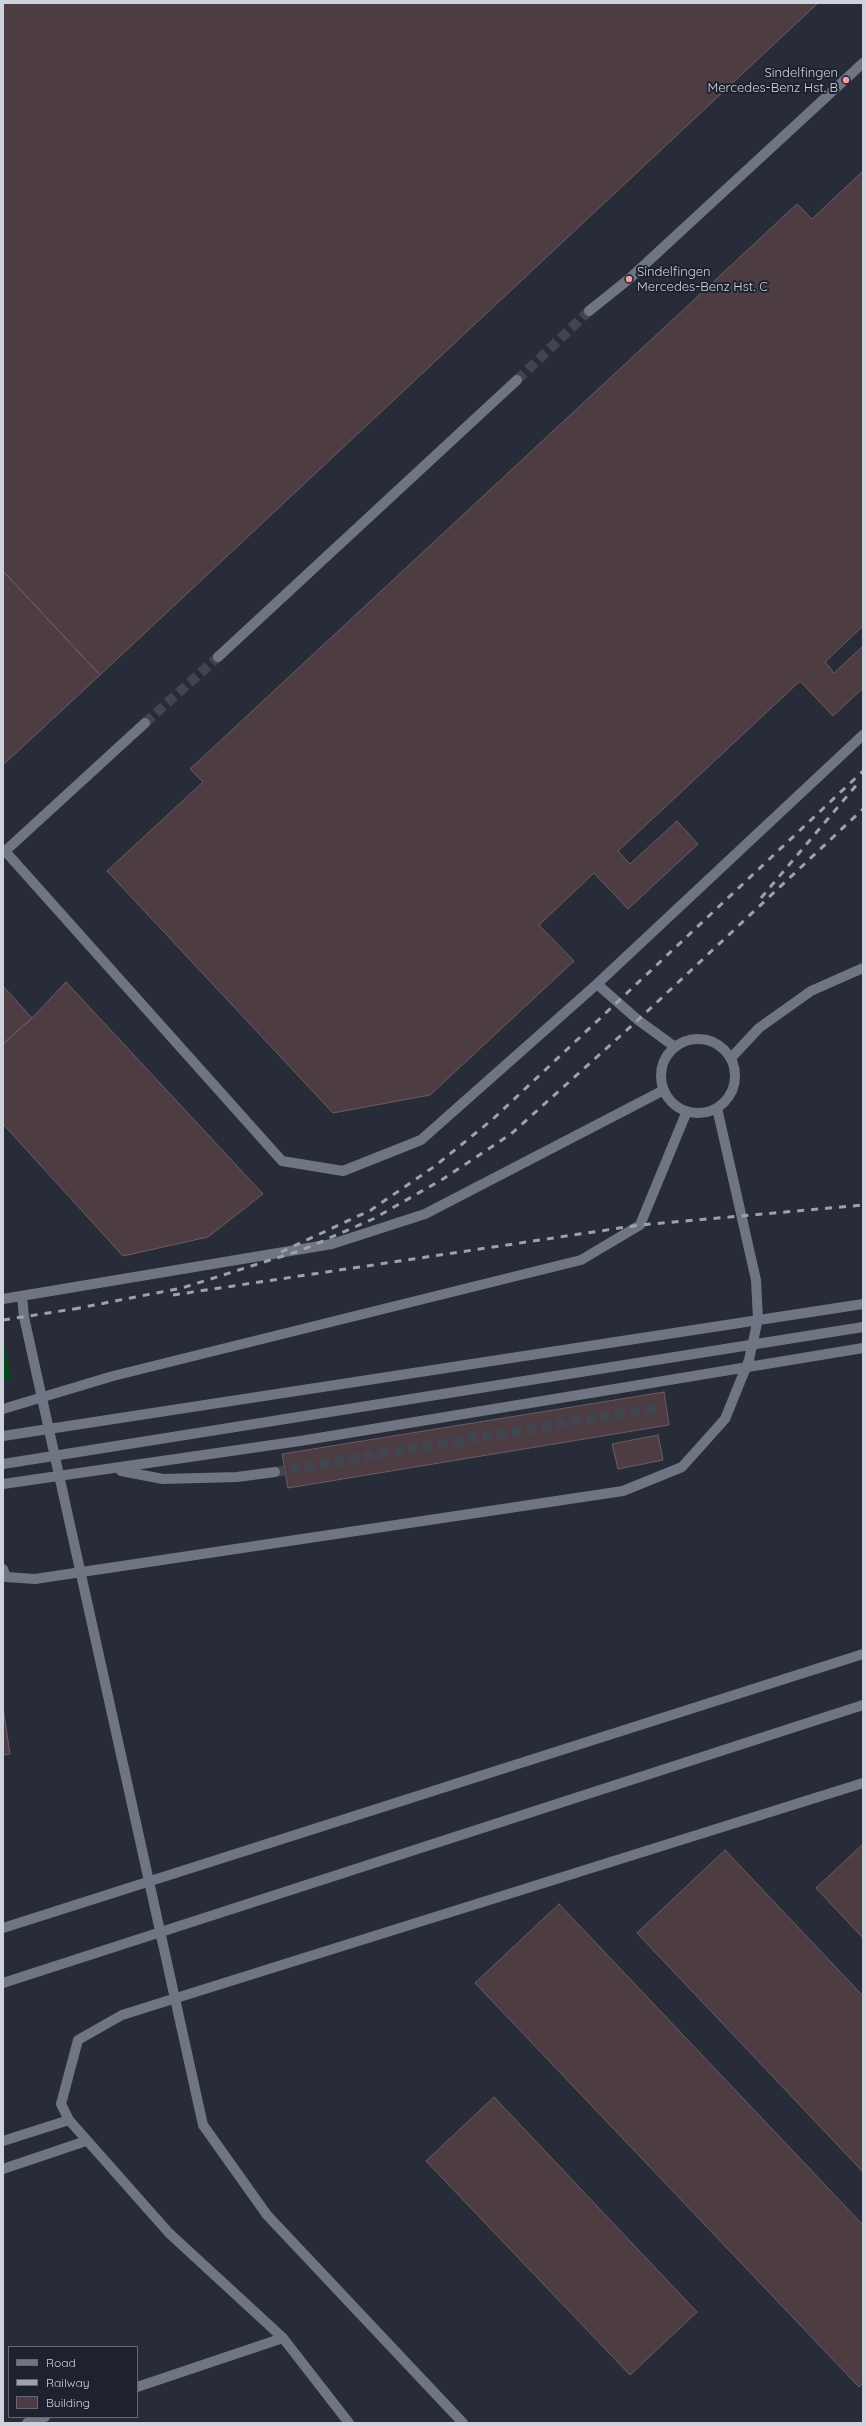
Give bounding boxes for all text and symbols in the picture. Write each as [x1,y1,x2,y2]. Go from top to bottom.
place label: Sindelfingen Mercedes-Benz Hst. B [707,65,838,96]
marker: Sindelfingen Mercedes-Benz Hst. B [841,75,851,85]
place label: Sindelfingen Mercedes-Benz Hst. C [637,264,768,295]
marker: Sindelfingen Mercedes-Benz Hst. C [624,274,634,284]
legend [8,2346,138,2418]
text: Road [46,2355,76,2370]
text: Railway [46,2375,90,2390]
text: Building [46,2395,90,2410]

